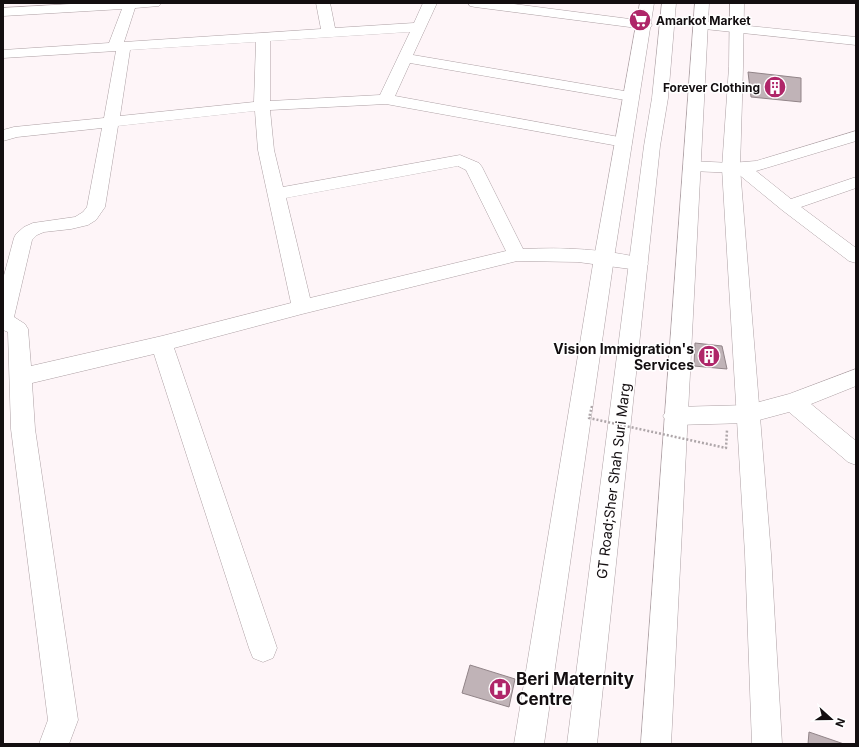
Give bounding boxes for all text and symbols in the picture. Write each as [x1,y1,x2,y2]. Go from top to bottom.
supermarket icon: Amarkot Market [627,7,653,33]
place label: Amarkot Market [656,13,751,28]
building icon: Forever Clothing [762,74,788,100]
place label: Forever Clothing [663,80,760,95]
place label: Vision Immigration's Services [553,340,694,373]
building icon: Vision Immigration's Services [696,343,722,369]
street label: GT Road;Sher Shah Suri Marg [593,382,633,580]
place label: Beri Maternity Centre [516,669,634,709]
hospital icon: Beri Maternity Centre [487,676,513,702]
north arrow [811,699,851,739]
text: N [832,716,848,729]

